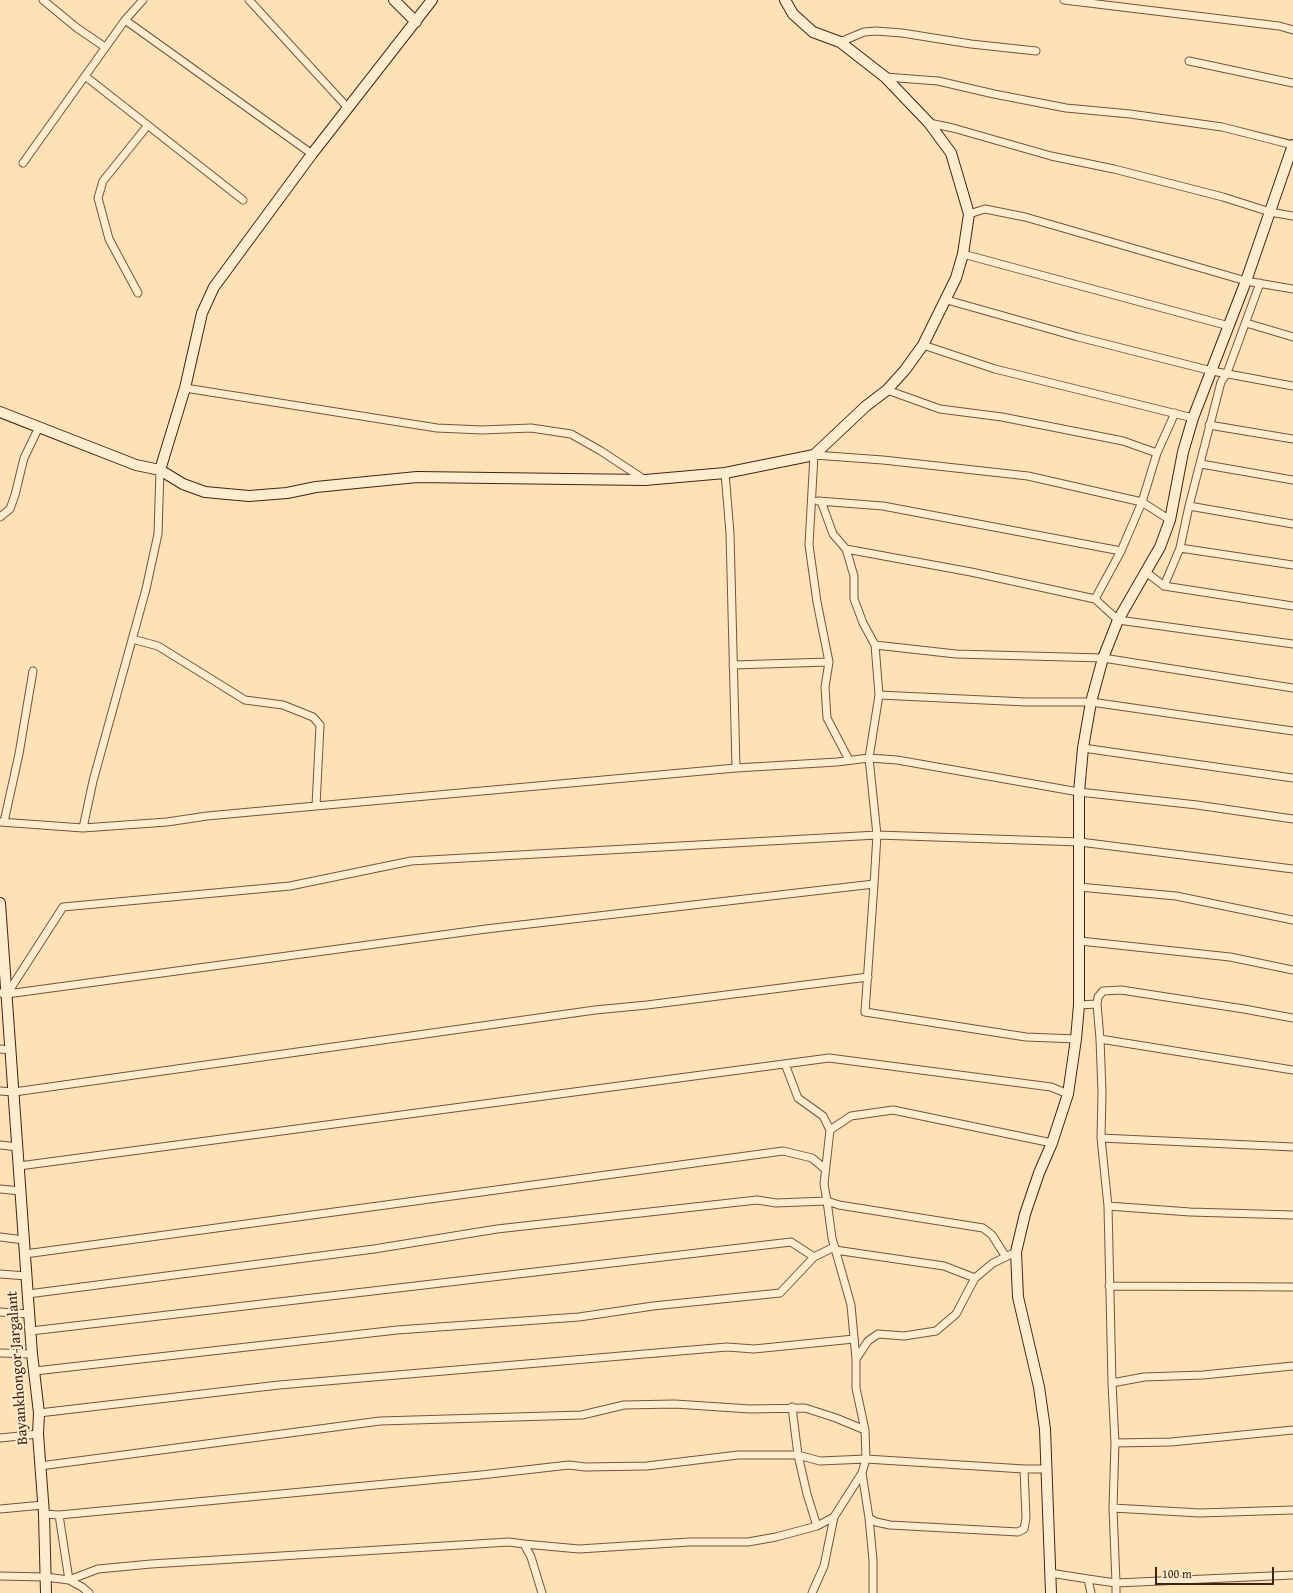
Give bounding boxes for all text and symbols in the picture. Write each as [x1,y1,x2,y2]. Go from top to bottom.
street label: Bayankhongor-Jargalant [4,1290,32,1446]
scale bar [1157,1559,1276,1585]
text: 100 m [1162,1565,1192,1582]

